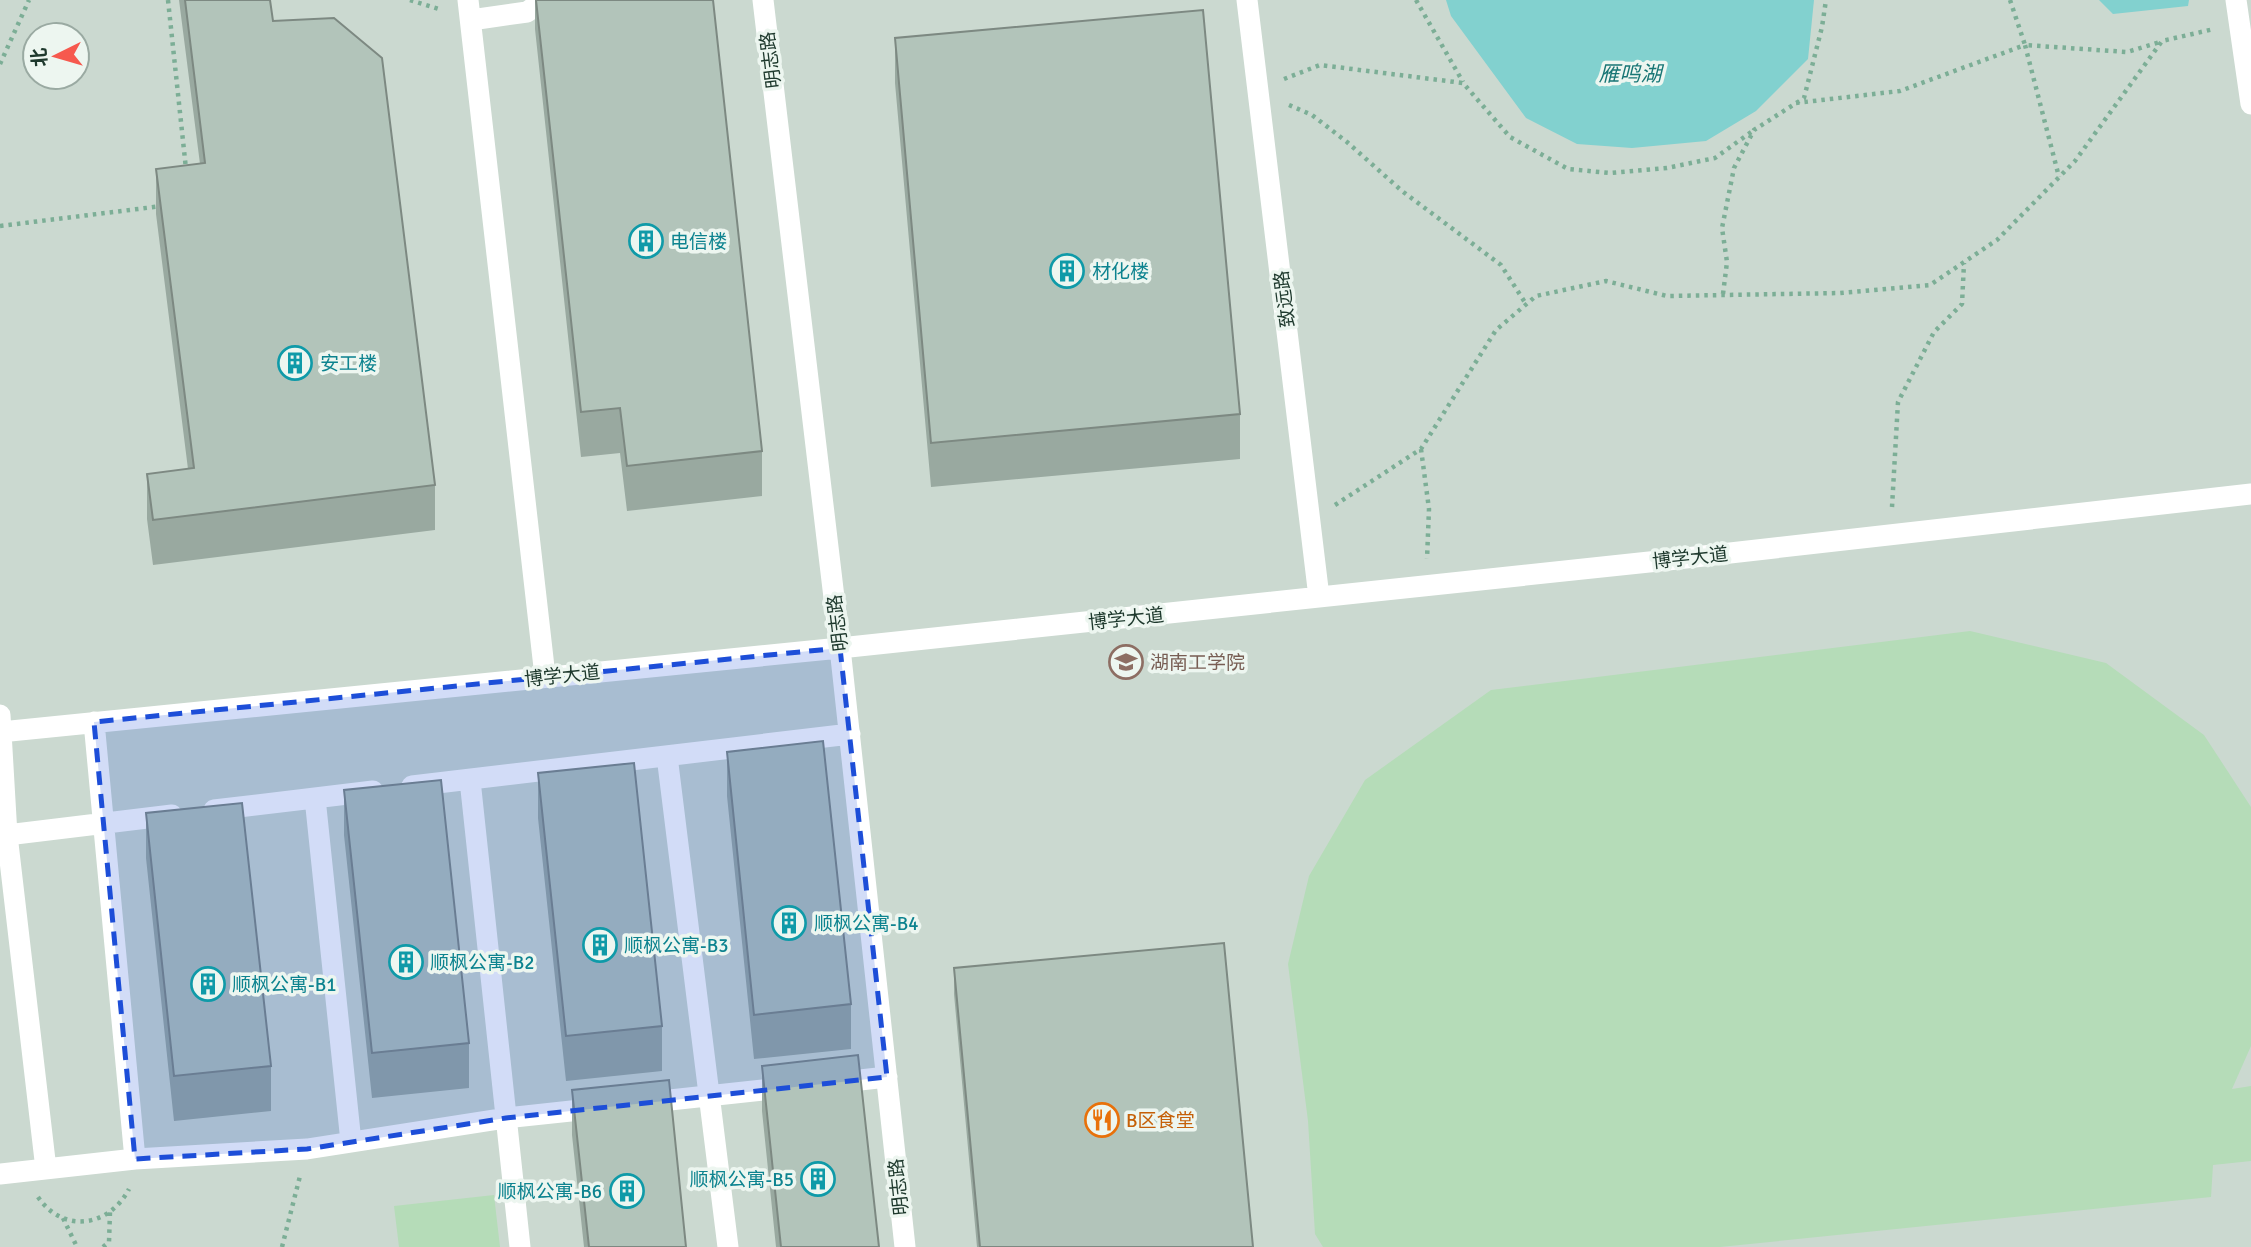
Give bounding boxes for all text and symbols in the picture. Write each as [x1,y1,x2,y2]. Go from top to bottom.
north arrow [21,21,91,91]
street label: 明志路 [756,30,786,90]
text: 北 [27,47,53,68]
water label: 雁鸣湖 [1599,61,1664,87]
building icon: 电信楼 [627,222,665,260]
place label: 电信楼 [670,230,727,254]
building icon: 材化楼 [1048,252,1086,290]
place label: 材化楼 [1092,260,1149,284]
street label: 致远路 [1270,269,1300,329]
building icon: 安工楼 [276,344,314,382]
place label: 安工楼 [320,352,377,376]
street label: 博学大道 [1651,542,1729,574]
street label: 明志路 [823,593,853,653]
street label: 博学大道 [1087,603,1165,635]
school or university icon: 湖南工学院 [1107,643,1145,681]
place label: 湖南工学院 [1150,651,1245,675]
street label: 博学大道 [523,660,601,692]
building icon: 顺枫公寓-B4 [770,904,808,942]
place label: 顺枫公寓-B4 [814,912,918,936]
building icon: 顺枫公寓-B3 [581,926,619,964]
place label: 顺枫公寓-B3 [624,934,728,958]
building icon: 顺枫公寓-B2 [387,943,425,981]
place label: 顺枫公寓-B2 [430,951,534,975]
building icon: 顺枫公寓-B1 [189,965,227,1003]
place label: 顺枫公寓-B1 [232,973,336,997]
restaurant icon: B区食堂 [1083,1101,1121,1139]
place label: B区食堂 [1126,1109,1195,1133]
street label: 明志路 [884,1157,914,1217]
building icon: 顺枫公寓-B5 [799,1160,837,1198]
place label: 顺枫公寓-B5 [690,1168,794,1192]
building icon: 顺枫公寓-B6 [608,1172,646,1210]
place label: 顺枫公寓-B6 [498,1180,602,1204]

